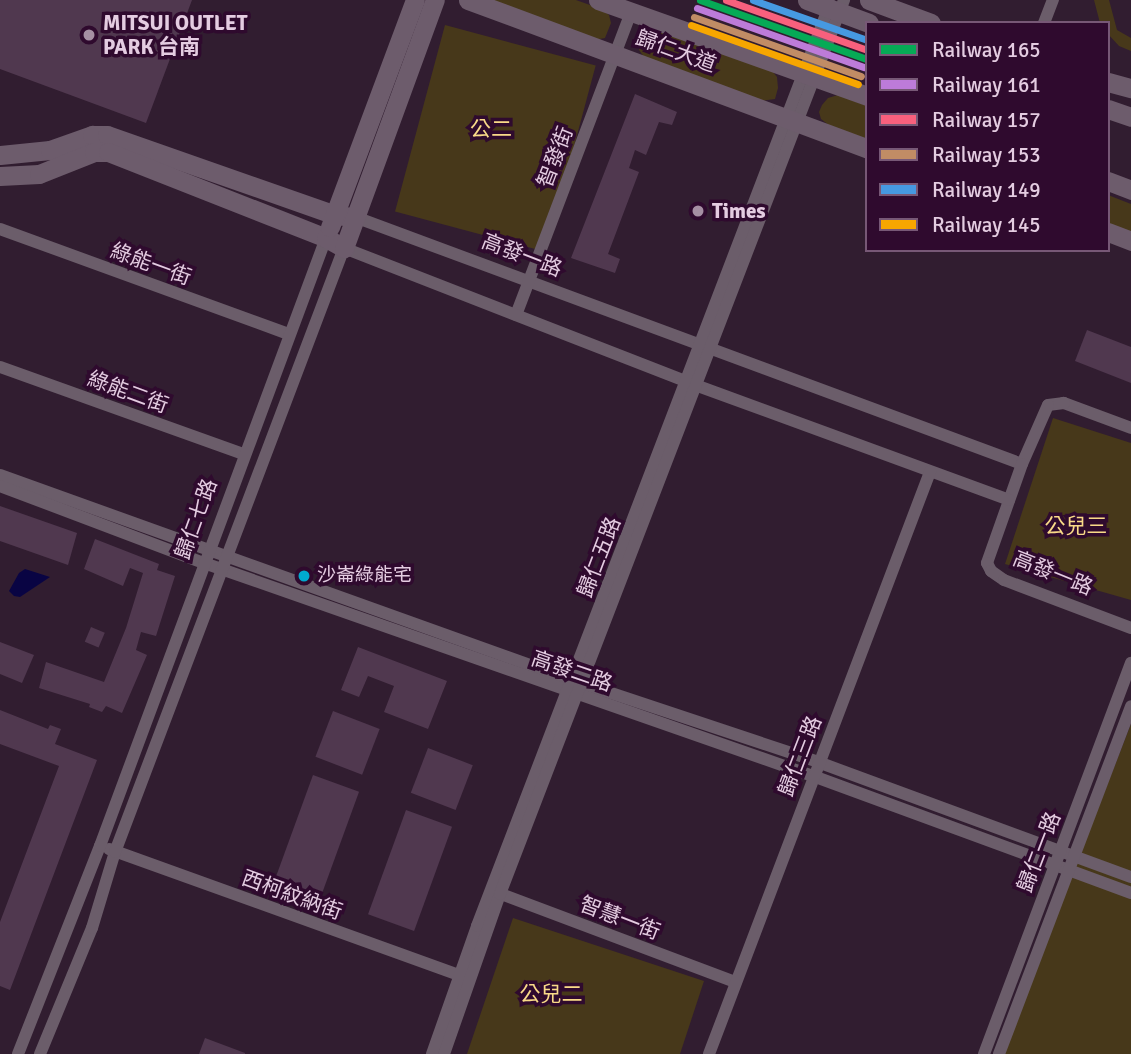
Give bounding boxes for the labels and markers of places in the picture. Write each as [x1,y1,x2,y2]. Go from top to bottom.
place label: MITSUI OUTLET PARK 台南 [103,10,247,60]
marker: MITSUI OUTLET PARK 台南 [81,27,97,43]
place label: Times [712,198,766,224]
marker: Times [690,203,706,219]
place label: 沙崙綠能宅 [317,565,412,587]
marker: 沙崙綠能宅 [297,569,311,583]

